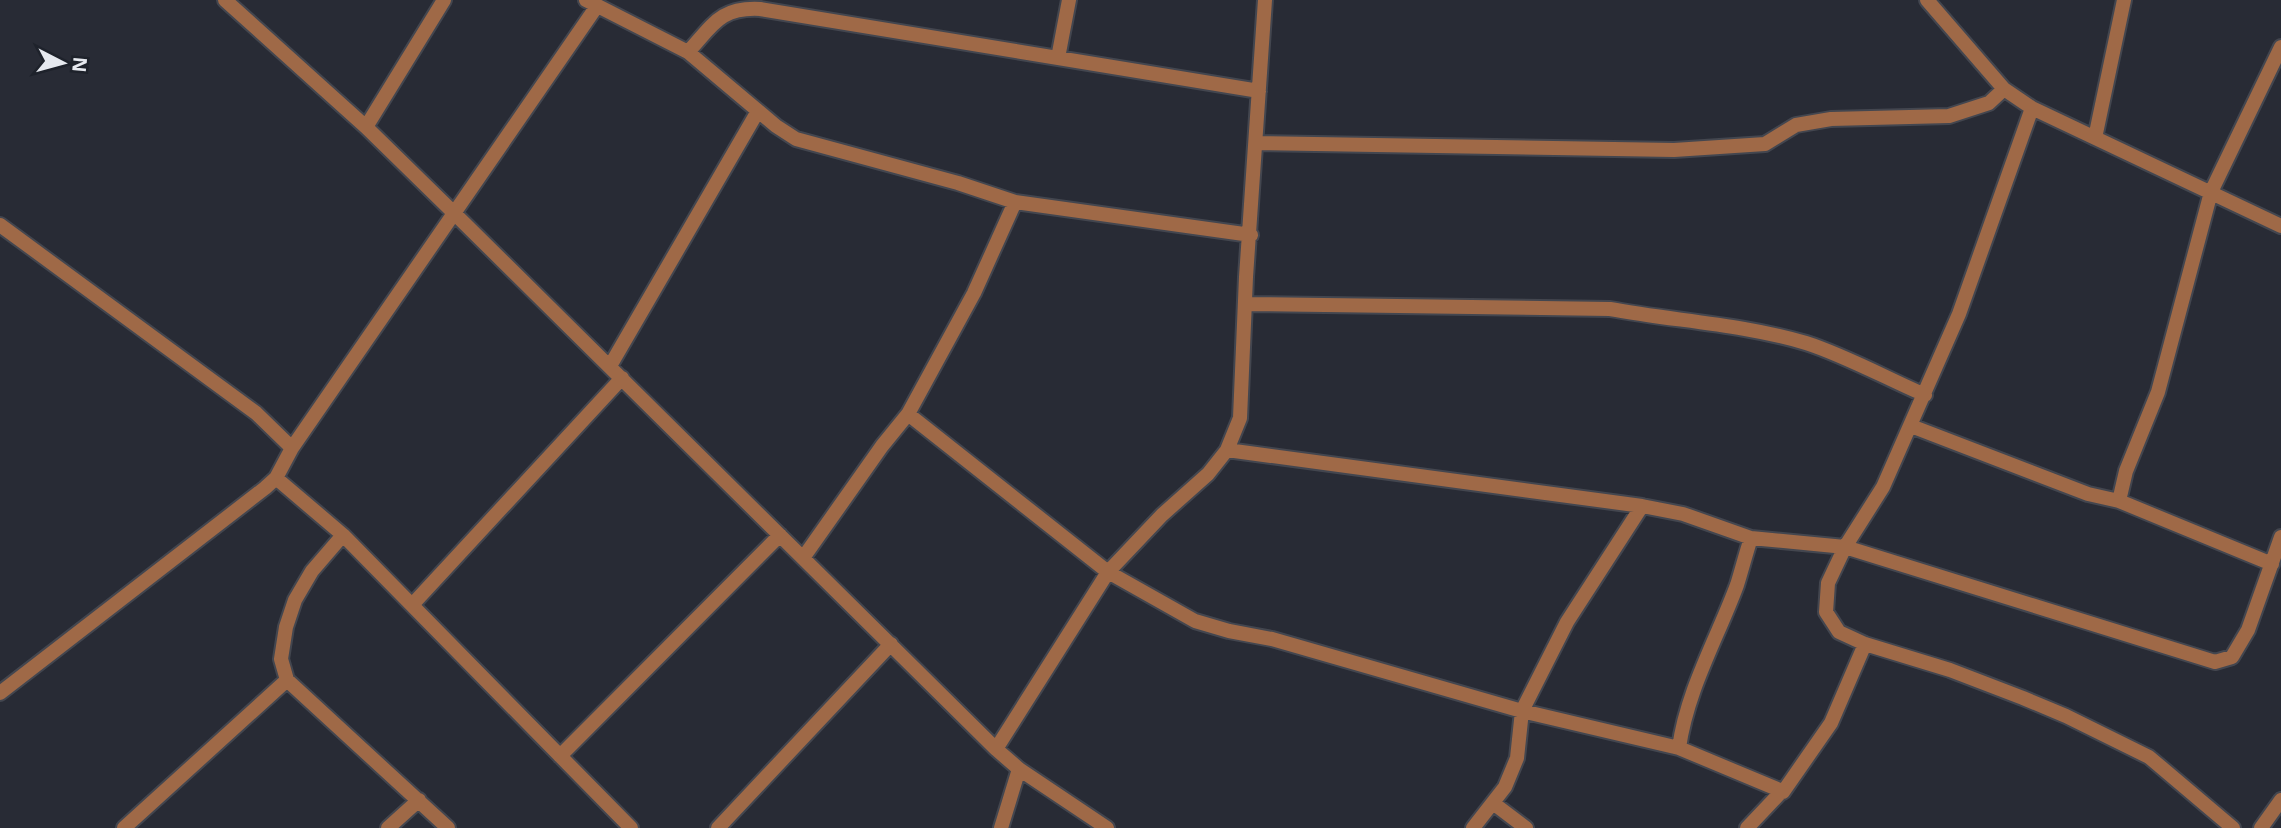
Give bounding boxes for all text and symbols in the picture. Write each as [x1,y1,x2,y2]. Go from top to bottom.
north arrow [28,28,98,98]
text: N [66,56,94,74]

